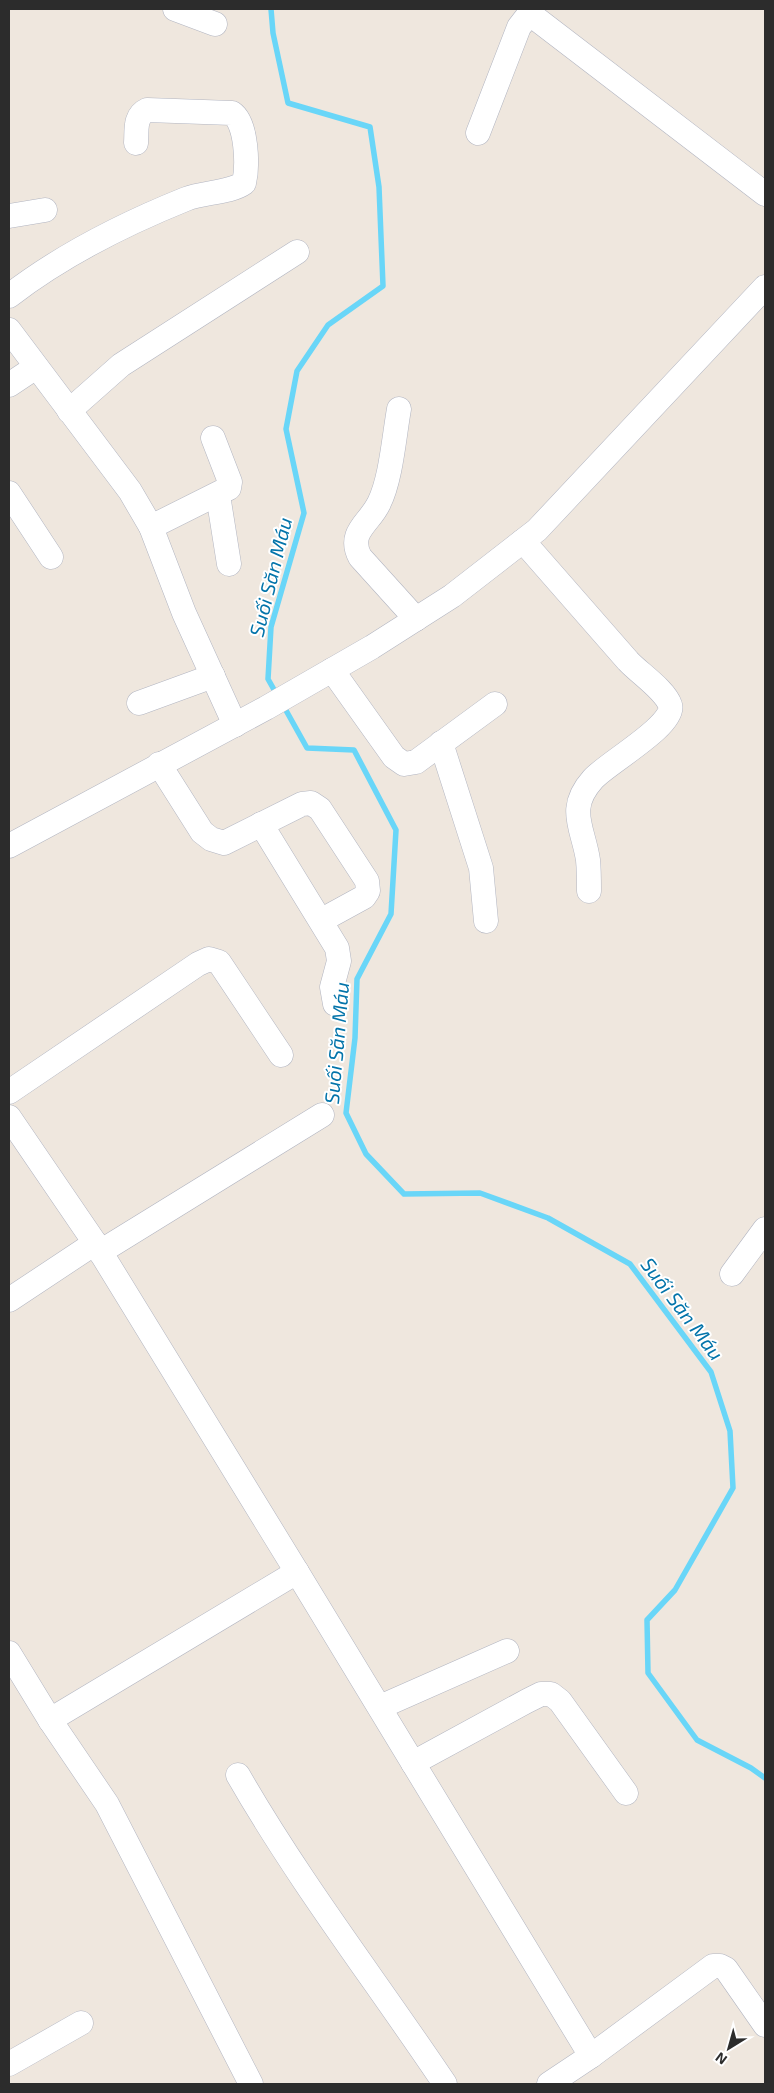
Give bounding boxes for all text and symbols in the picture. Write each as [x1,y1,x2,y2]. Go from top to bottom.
water label: Suối Săn Máu [244,515,296,639]
water label: Suối Săn Máu [319,981,353,1105]
water label: Suối Săn Máu [636,1252,729,1364]
north arrow [704,2023,754,2073]
text: N [712,2049,730,2069]

